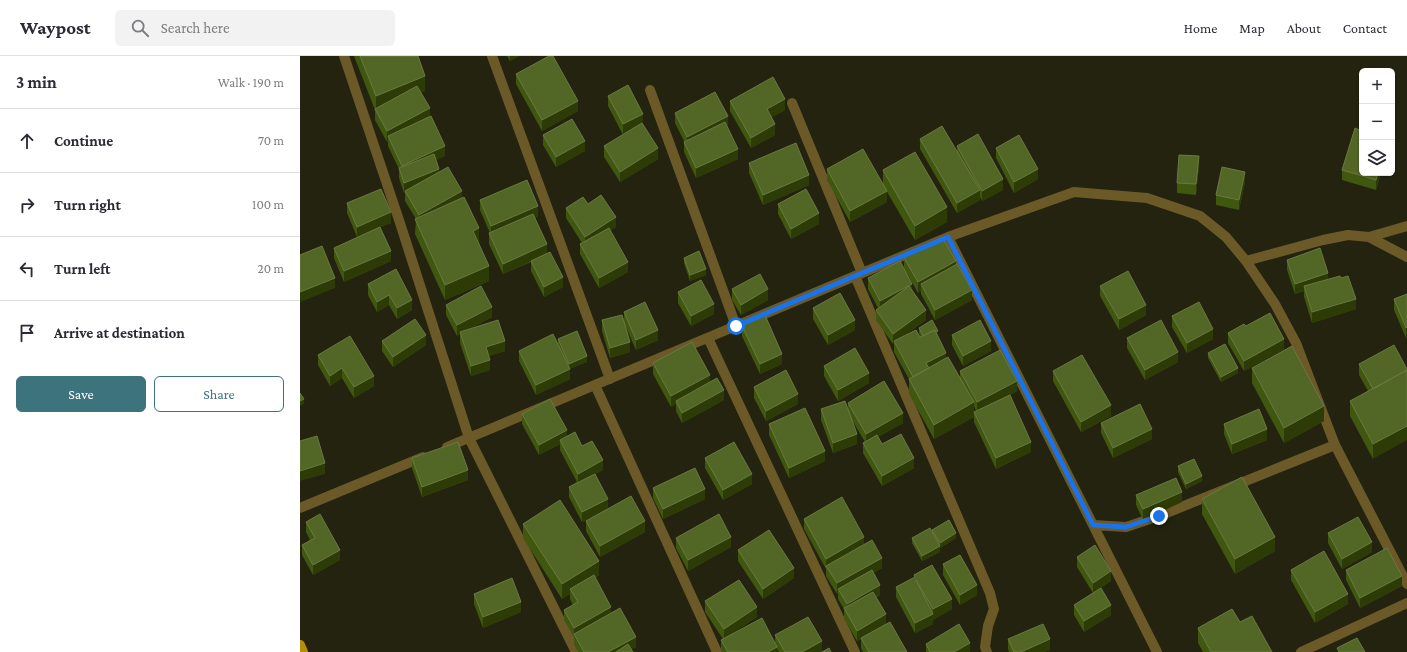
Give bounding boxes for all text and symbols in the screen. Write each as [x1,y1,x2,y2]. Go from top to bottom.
search box [115,10,395,46]
text: Waypost [20,17,91,38]
icon: search [129,17,151,39]
text: Search here [161,20,229,36]
text: Home [1184,20,1217,36]
text: Map [1239,20,1265,36]
text: About [1287,20,1321,36]
text: Contact [1343,20,1387,36]
map controls [1359,68,1395,176]
button: + [1359,68,1395,104]
text: 3 min [16,73,57,92]
text: Walk · 190 m [218,75,284,90]
button: − [1359,104,1395,140]
icon: ahead [16,130,38,152]
text: Continue [54,133,113,149]
text: 70 m [258,133,284,148]
button: layers [1359,140,1395,176]
icon: right [16,194,38,216]
text: Turn right [54,197,121,213]
text: 100 m [252,197,284,212]
icon: left [16,258,38,280]
text: Turn left [54,261,110,277]
text: 20 m [258,261,284,276]
route start [727,317,745,335]
icon: arrive [16,322,38,344]
text: Arrive at destination [54,325,185,341]
button: Save [16,376,146,412]
button: Share [154,376,284,412]
route end [1150,507,1168,525]

